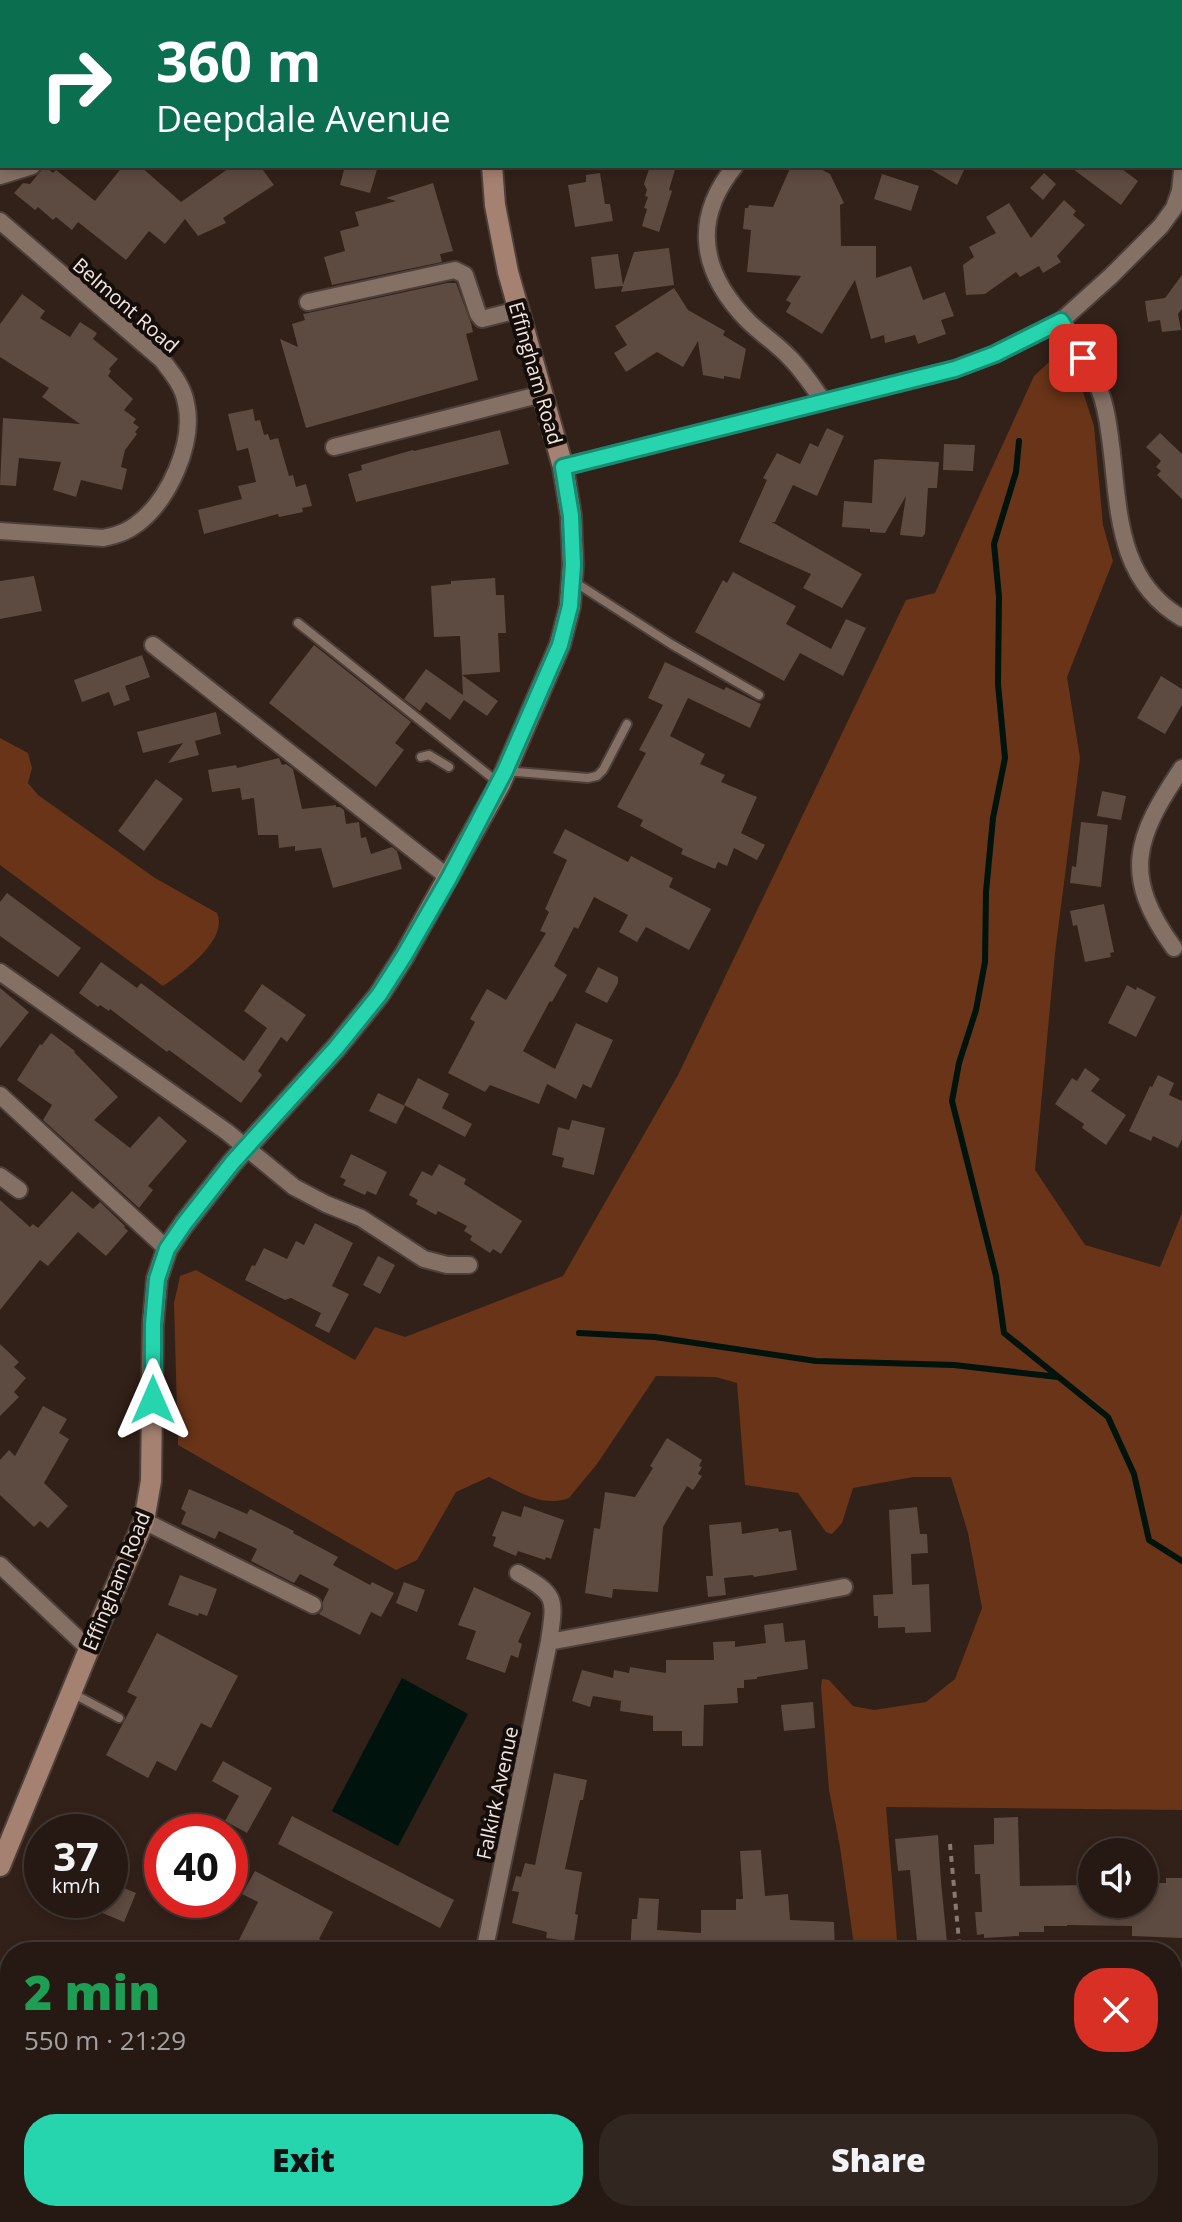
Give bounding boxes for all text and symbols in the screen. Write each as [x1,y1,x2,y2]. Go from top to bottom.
text: 360 m [156,22,322,98]
icon: right [24,32,128,136]
text: Deepdale Avenue [156,94,451,143]
street label: Belmont Road [67,251,185,359]
street label: Effingham Road [503,298,569,448]
pin [1049,324,1117,392]
icon: arrive [1061,336,1105,380]
position arrow [111,1358,195,1442]
street label: Effingham Road [76,1508,156,1654]
street label: Falkirk Avenue [470,1724,524,1862]
speed limit sign: 40 [144,1814,248,1918]
text: 37 [53,1828,99,1883]
map controls [1078,1838,1158,1918]
button: sound [1078,1838,1158,1918]
text: km/h [52,1872,100,1899]
text: 2 min [24,1959,160,2024]
button: close [1074,1968,1158,2052]
text: 550 m · 21:29 [24,2022,186,2058]
button: Exit [24,2114,583,2206]
button: Share [599,2114,1158,2206]

